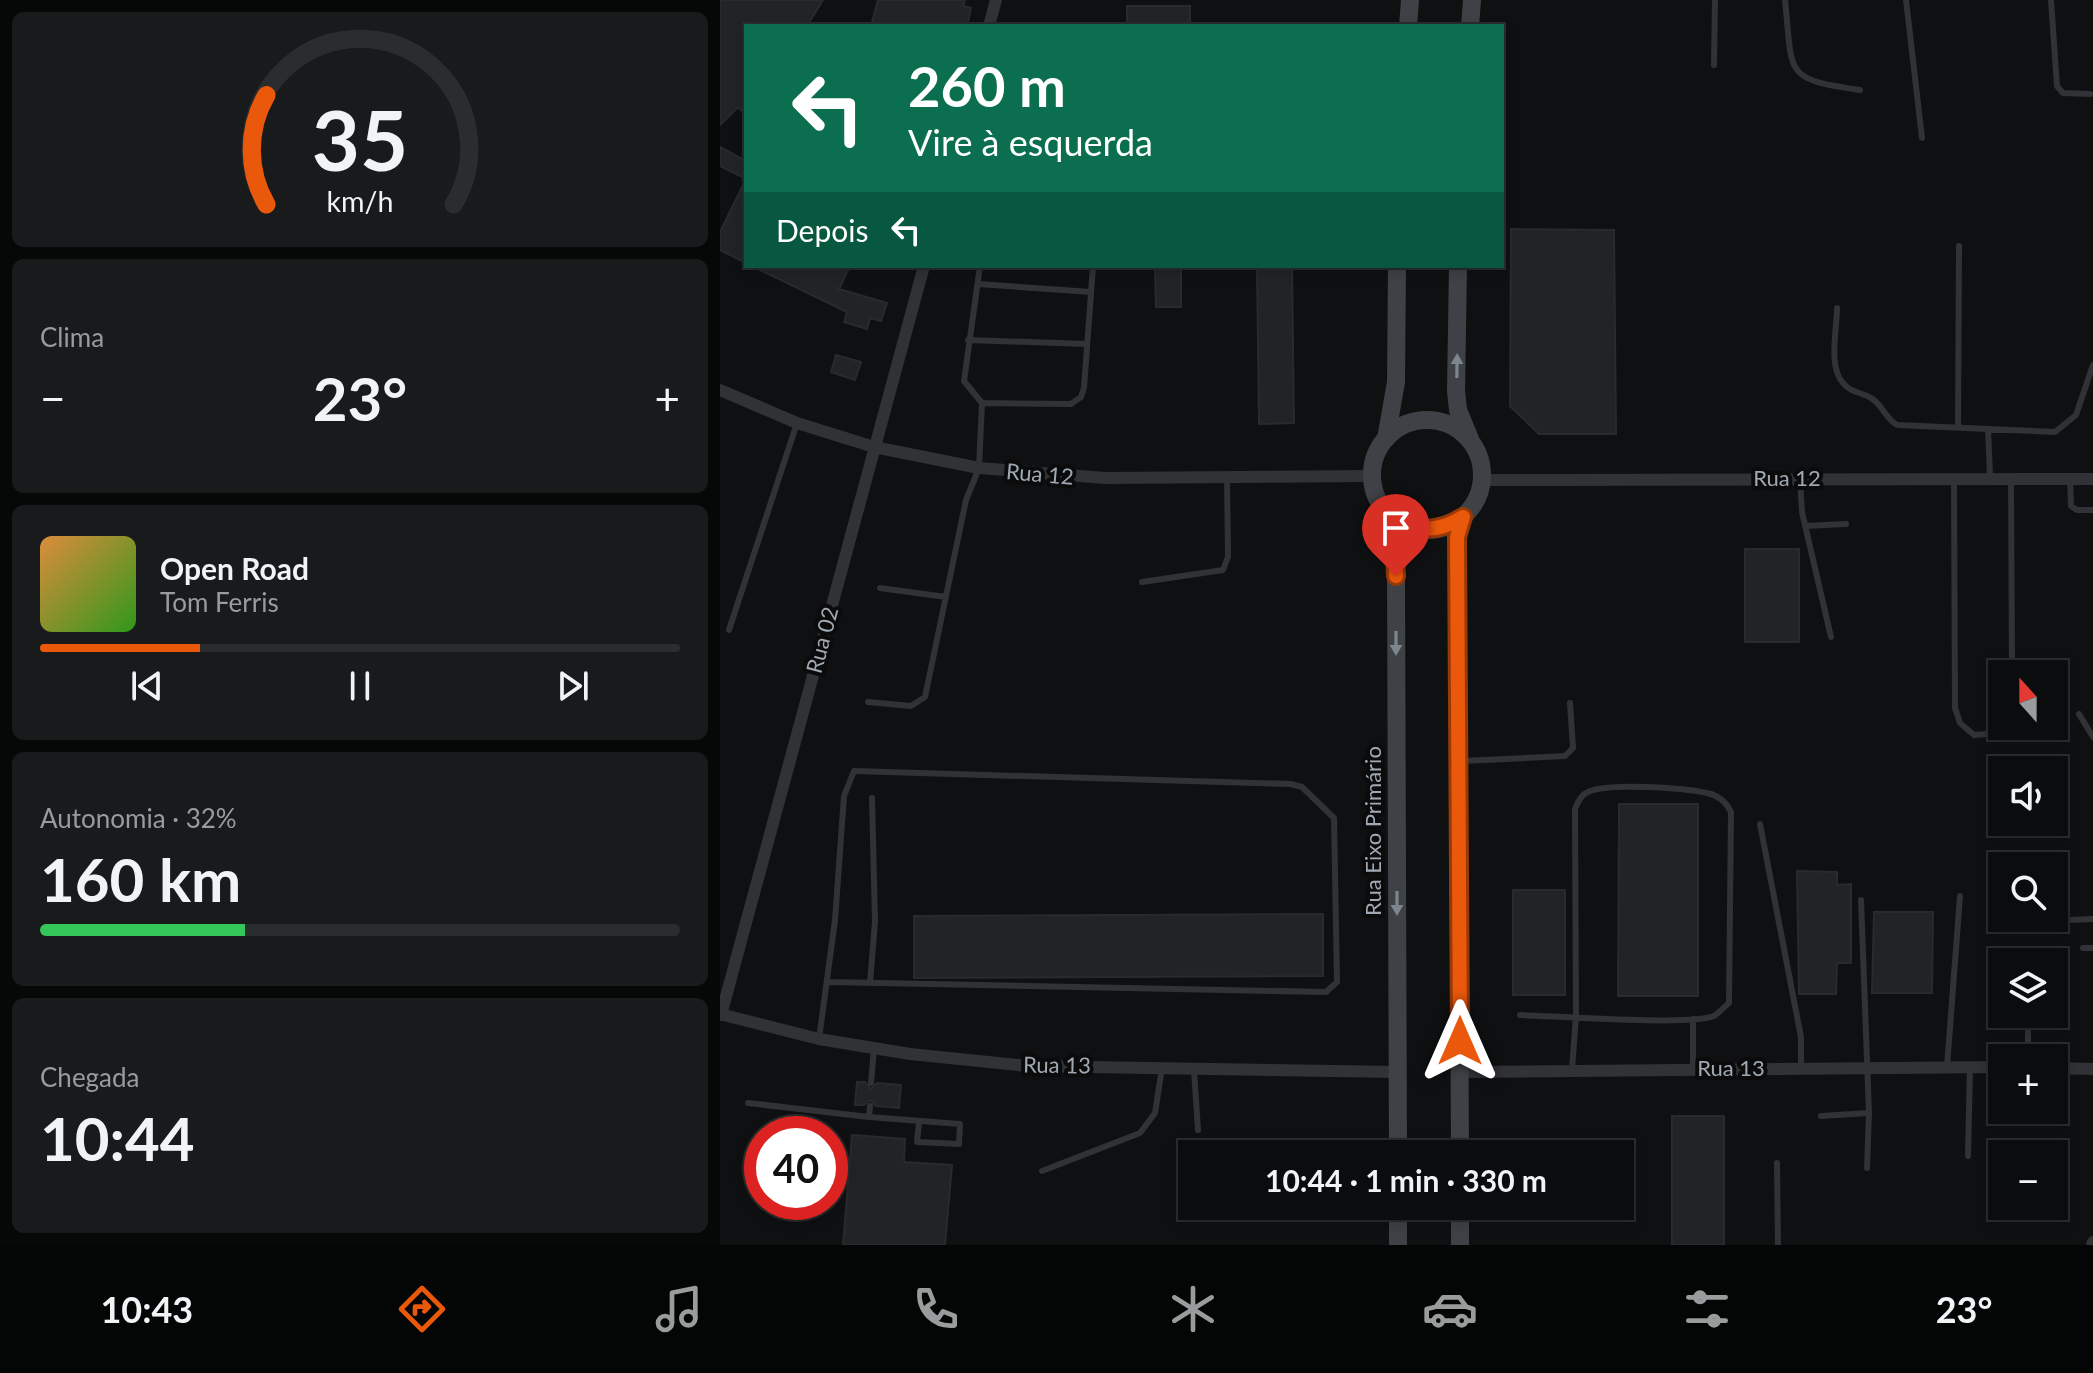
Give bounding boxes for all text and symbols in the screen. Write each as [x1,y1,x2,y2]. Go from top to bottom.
text: 260 m [908,52,1066,119]
icon: left [776,56,880,160]
text: 35 [312,89,408,189]
text: Vire à esquerda [908,120,1153,164]
text: km/h [327,184,393,218]
icon: left [884,208,928,252]
text: Depois [776,212,868,248]
text: Clima [40,321,104,353]
one-way arrow [1450,353,1463,378]
text: 23° [313,362,407,434]
text: − [40,372,66,424]
text: + [654,372,680,424]
street label: Rua 12 [1005,457,1075,490]
street label: Rua 12 [1753,464,1821,491]
pin [1362,494,1430,576]
icon: arrive [1374,506,1418,550]
text: Open Road [160,550,309,586]
text: Tom Ferris [160,586,279,618]
street label: Rua 02 [800,604,843,676]
one-way arrow [1390,631,1403,656]
north arrow [1988,660,2068,740]
map controls [1988,660,2068,1220]
icon: previous [125,664,169,708]
icon: pause [338,664,382,708]
icon: next [551,664,595,708]
street label: Rua Eixo Primário [1359,746,1386,916]
button: sound [1988,756,2068,836]
text: Autonomia · 32% [40,802,237,834]
text: 160 km [40,843,241,915]
button: search [1988,852,2068,932]
one-way arrow [1391,891,1403,916]
button: layers [1988,948,2068,1028]
position arrow [1418,999,1502,1083]
button: + [1988,1044,2068,1124]
street label: Rua 13 [1023,1050,1091,1079]
street label: Rua 13 [1697,1054,1765,1081]
text: Chegada [40,1061,140,1093]
text: 10:44 [40,1102,195,1174]
speed limit sign: 40 [744,1116,848,1220]
button: − [1988,1140,2068,1220]
text: 10:44 · 1 min · 330 m [1265,1162,1547,1198]
icon: directions [394,1281,450,1337]
icon: music [651,1281,707,1337]
icon: phone [908,1281,964,1337]
icon: climate [1165,1281,1221,1337]
icon: car [1422,1281,1478,1337]
icon: filters [1679,1281,1735,1337]
text: 10:43 [100,1287,193,1331]
text: 23° [1936,1287,1992,1331]

